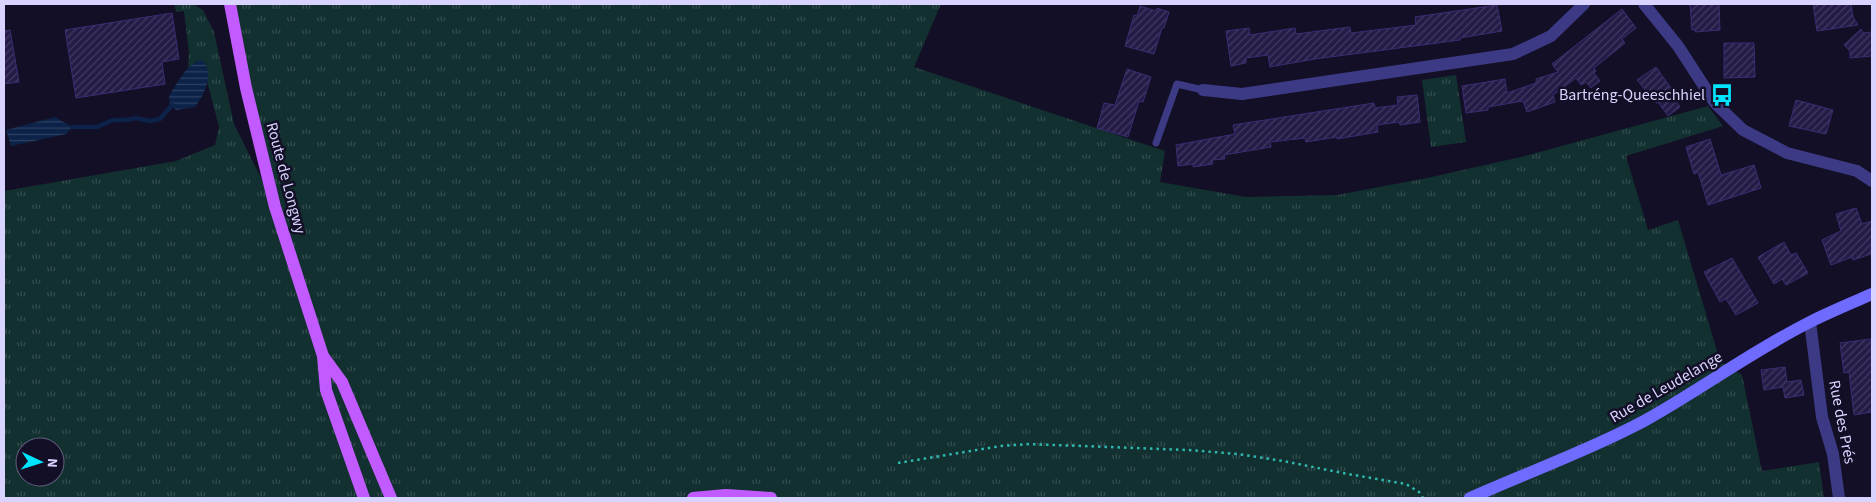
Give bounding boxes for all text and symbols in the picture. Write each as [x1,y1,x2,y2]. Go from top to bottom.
bus stop icon: Bartréng-Queeschhiel [1709,82,1735,108]
place label: Bartréng-Queeschhiel [1559,84,1705,106]
street label: Route de Longwy [261,120,312,237]
street label: Rue de Leudelange [1606,346,1726,428]
street label: Rue des Prés [1823,378,1861,466]
north arrow [15,437,65,487]
text: N [42,457,62,468]

